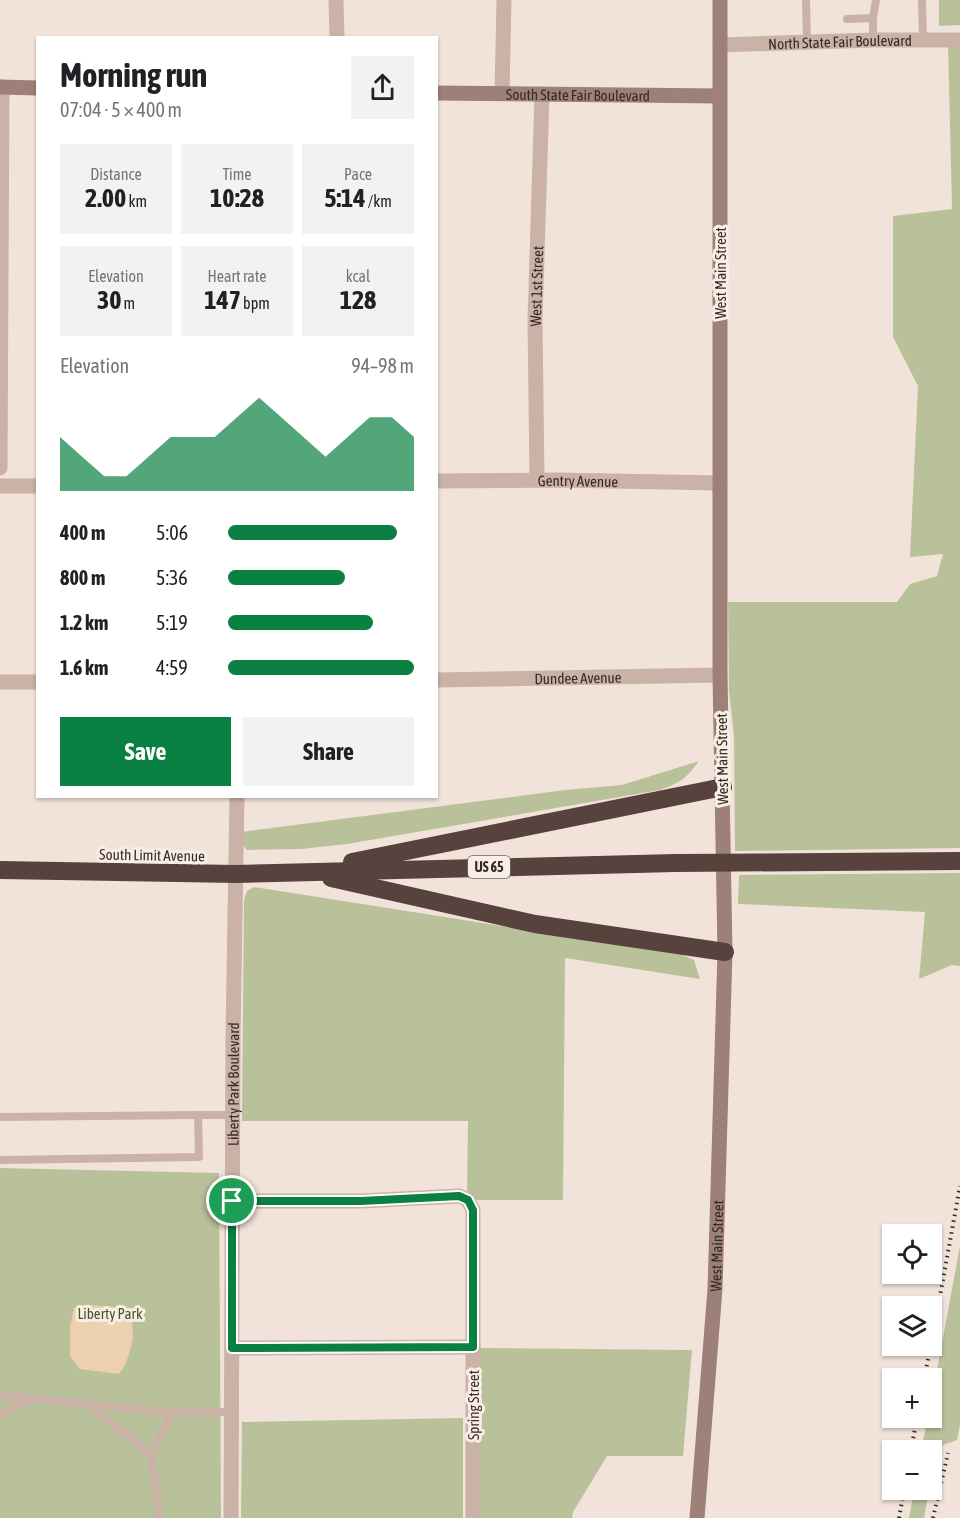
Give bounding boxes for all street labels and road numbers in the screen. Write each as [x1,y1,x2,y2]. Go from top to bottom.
street label: North State Fair Boulevard [768,32,912,52]
street label: South State Fair Boulevard [506,85,650,104]
street label: West Main Street [712,227,729,319]
street label: West 1st Street [526,245,546,326]
street label: Gentry Avenue [538,471,619,490]
street label: Dundee Avenue [534,668,622,687]
street label: West Main Street [713,713,731,805]
street label: South Limit Avenue [99,846,205,864]
road number: US 65 [468,856,510,878]
street label: Liberty Park Boulevard [224,1022,242,1146]
street label: West Main Street [706,1200,726,1292]
street label: Spring Street [465,1370,482,1440]

